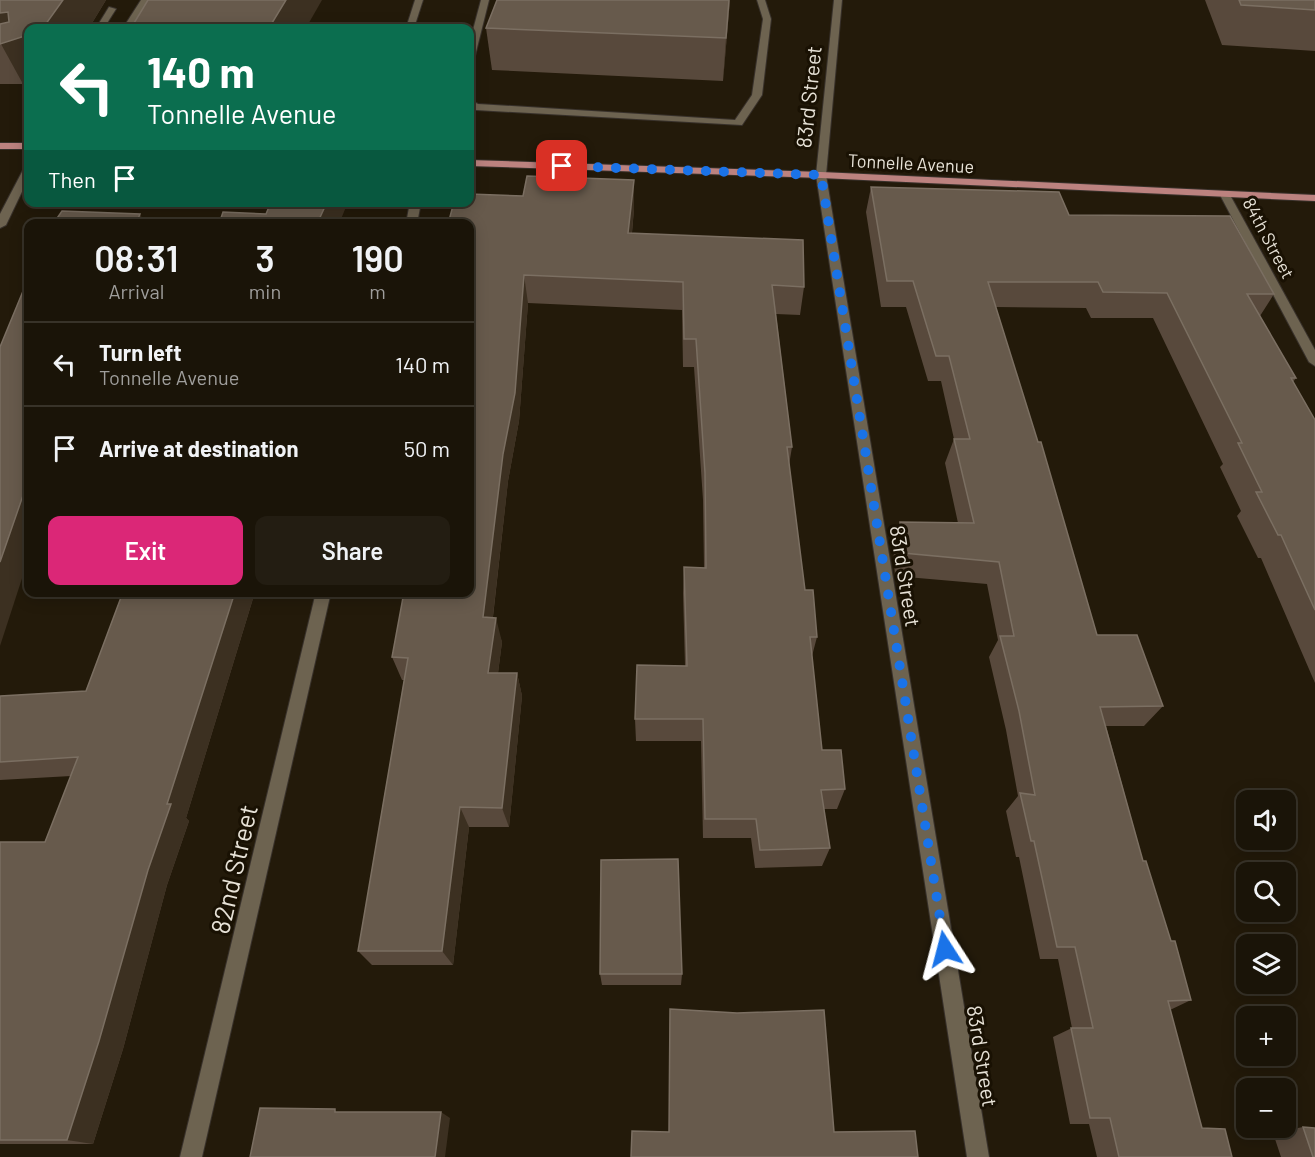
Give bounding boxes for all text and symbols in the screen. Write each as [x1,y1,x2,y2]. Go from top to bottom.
street label: 83rd Street [790,45,826,149]
text: 140 m [147,46,255,96]
icon: left [48,48,126,126]
text: Tonnelle Avenue [147,97,337,129]
pin [536,140,587,191]
icon: arrive [545,149,578,182]
street label: Tonnelle Avenue [847,149,975,177]
icon: arrive [108,162,141,195]
text: Then [48,166,96,192]
street label: 84th Street [1239,194,1299,282]
text: 08:31 [94,236,178,279]
text: 3 [255,236,275,279]
text: 190 [352,236,404,279]
text: Arrival [108,279,164,303]
text: min [249,279,281,303]
text: m [369,279,386,303]
text: Turn left [99,339,182,365]
icon: left [48,348,81,381]
text: 140 m [395,351,450,377]
text: Tonnelle Avenue [99,365,239,389]
icon: arrive [48,432,81,465]
text: Arrive at destination [99,435,298,461]
text: 50 m [404,435,450,461]
button: Exit [48,516,243,585]
button: Share [255,516,450,585]
street label: 83rd Street [886,524,926,628]
map controls [1236,790,1296,1138]
button: sound [1236,790,1296,850]
street label: 82nd Street [203,801,263,937]
button: search [1236,862,1296,922]
position arrow [913,917,977,981]
button: layers [1236,934,1296,994]
street label: 83rd Street [963,1004,1003,1108]
button: + [1236,1006,1296,1066]
button: − [1236,1078,1296,1138]

